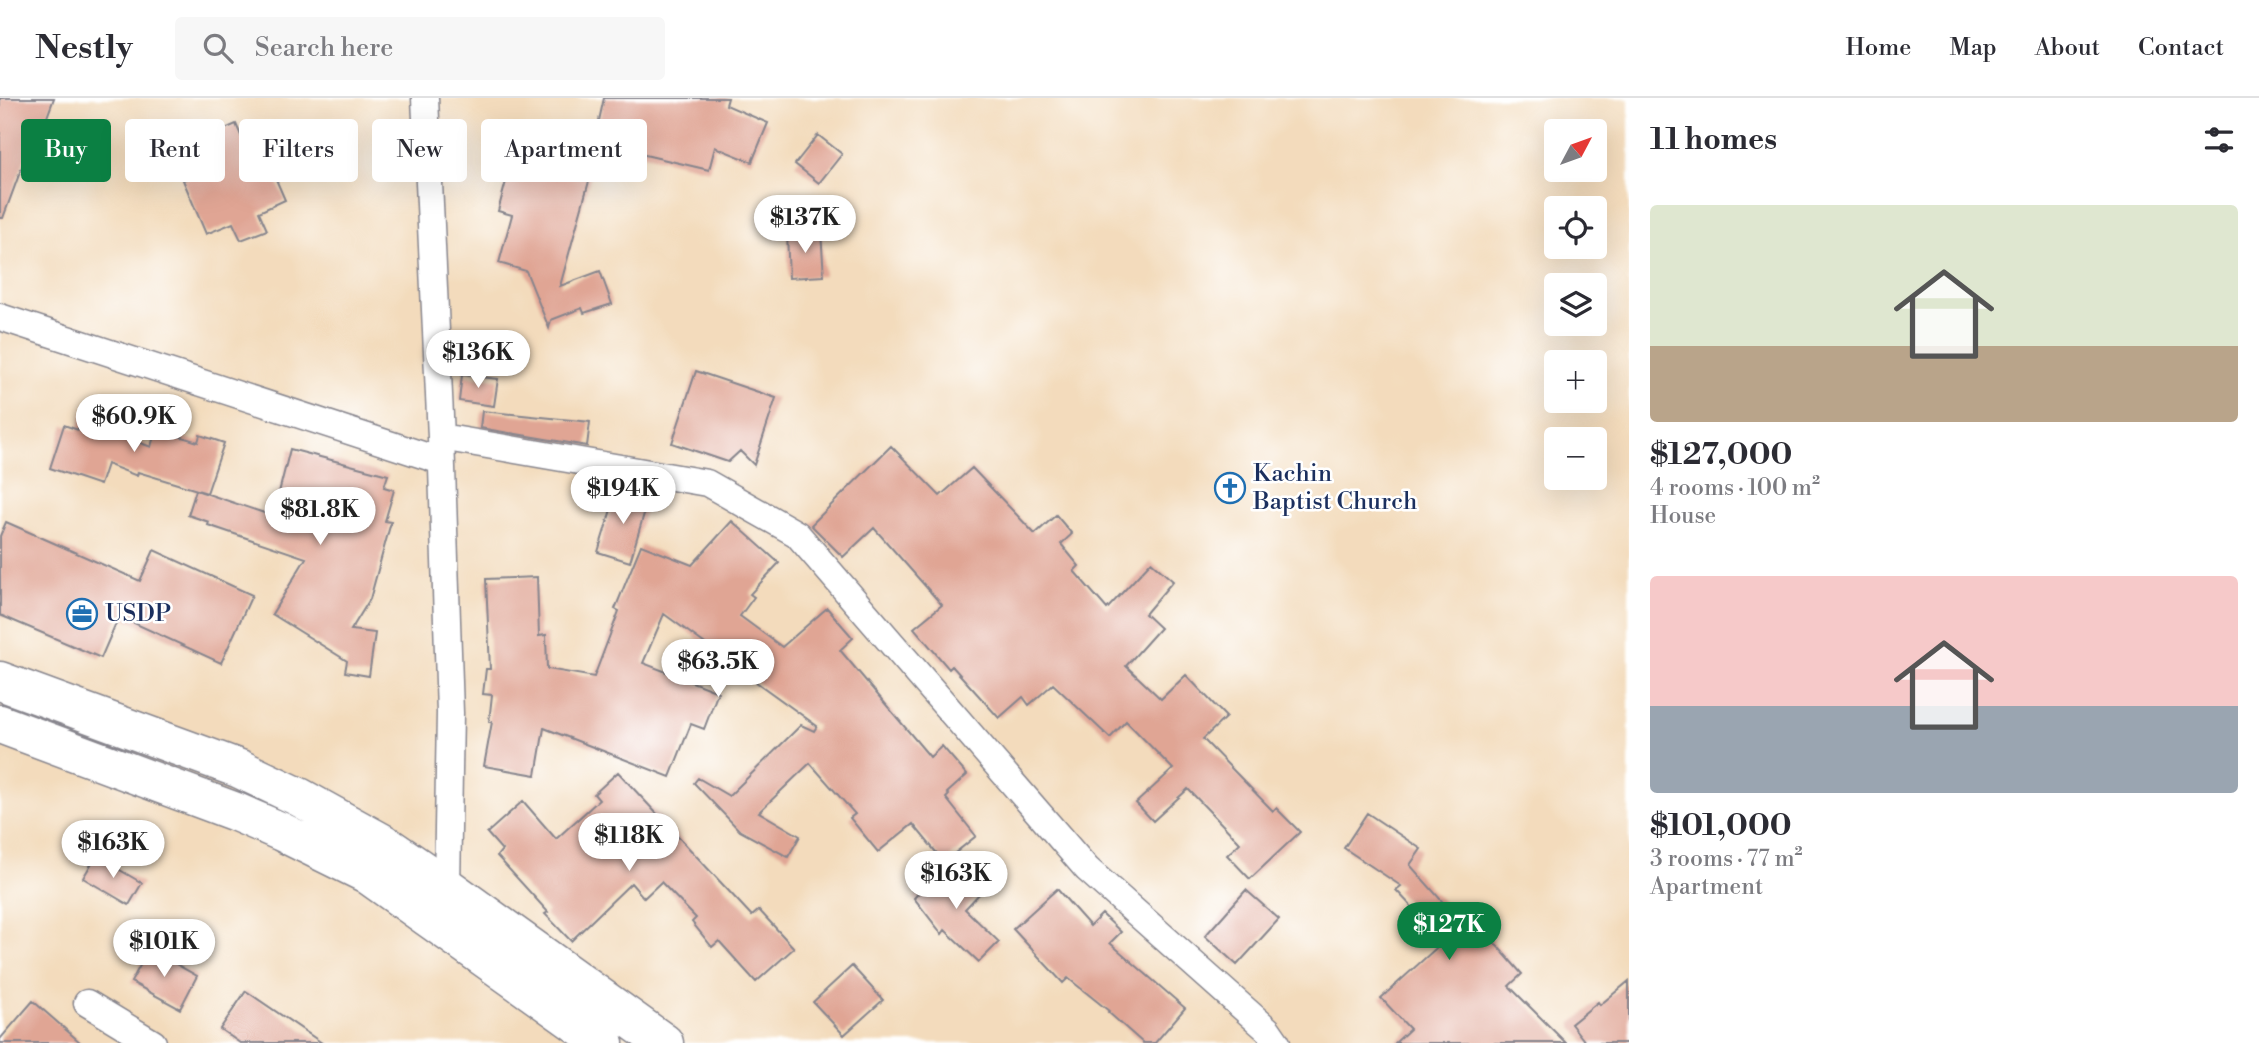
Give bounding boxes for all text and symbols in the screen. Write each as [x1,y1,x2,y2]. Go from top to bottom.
search box [175,17,665,80]
text: Nestly [35,28,133,69]
icon: search [199,29,237,67]
text: Search here [255,32,393,64]
text: Home [1846,33,1911,63]
text: Map [1949,33,1997,63]
text: About [2035,33,2100,63]
text: Contact [2138,33,2224,63]
chip: Buy [21,119,111,182]
chip: Rent [125,119,225,182]
chip: Filters [239,119,358,182]
chip: New [372,119,467,182]
chip: Apartment [481,119,647,182]
north arrow [1544,119,1606,182]
map controls [1544,119,1607,490]
text: 11 homes [1650,121,1777,159]
icon: filters [2200,121,2238,159]
pin: $137K [756,195,854,255]
button: locate [1544,196,1607,259]
text: $137K [770,204,840,232]
icon: home [1881,251,2007,377]
button: layers [1544,273,1607,336]
pin: $136K [429,330,527,390]
text: $136K [442,339,514,367]
button: + [1544,350,1607,413]
pin: $60.9K [77,394,191,454]
text: $60.9K [92,403,176,431]
button: − [1544,427,1607,490]
text: $127,000 [1650,436,1792,474]
place label: Kachin Baptist Church [1252,459,1417,517]
pin: $194K [574,466,672,526]
church icon: Kachin Baptist Church [1213,471,1247,505]
text: 4 rooms · 100 m² [1650,474,1820,502]
text: $194K [587,475,659,503]
pin: $81.8K [263,488,377,547]
text: $81.8K [281,496,359,524]
text: House [1650,502,1716,530]
office icon: USDP [65,597,99,631]
place label: USDP [105,599,171,629]
icon: home [1881,622,2007,748]
pin: $63.5K [661,640,775,699]
text: $63.5K [677,648,759,676]
text: $101,000 [1650,807,1792,845]
pin: $118K [580,814,678,873]
pin: $163K [64,820,162,880]
text: $118K [594,822,664,850]
text: $163K [78,829,148,857]
text: 3 rooms · 77 m² [1650,845,1803,873]
pin: $163K [907,852,1005,911]
text: $163K [921,860,991,888]
text: Apartment [1650,873,1763,901]
pin: $127K [1400,902,1498,962]
text: $127K [1413,911,1485,939]
pin: $101K [115,920,213,979]
text: $101K [129,928,199,956]

